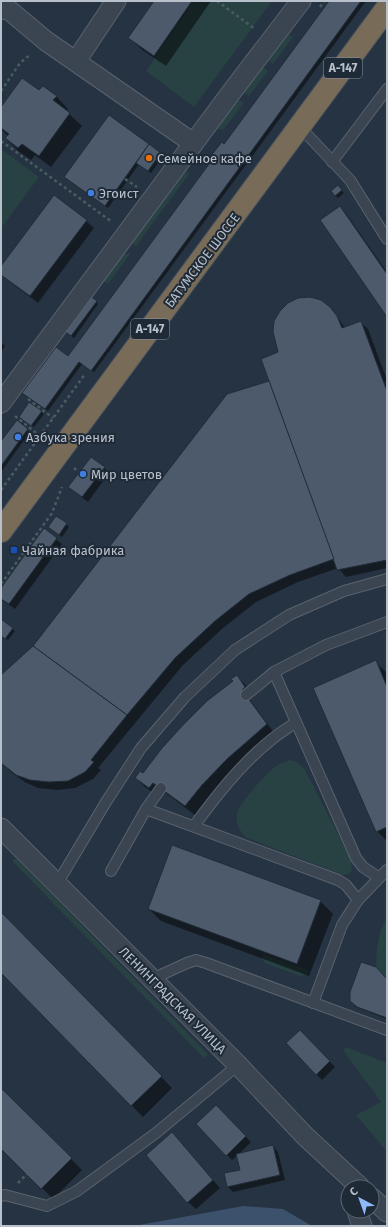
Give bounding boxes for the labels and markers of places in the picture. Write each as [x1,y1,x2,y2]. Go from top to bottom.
place label: Семейное кафе [157,151,252,166]
marker: Семейное кафе [144,153,154,163]
place label: Эгоист [99,186,139,201]
marker: Эгоист [86,188,96,198]
place label: Азбука зрения [26,430,115,445]
marker: Азбука зрения [13,432,23,442]
place label: Мир цветов [91,467,162,482]
marker: Мир цветов [78,469,88,479]
place label: Чайная фабрика [22,543,124,558]
marker: Чайная фабрика [9,545,19,555]

